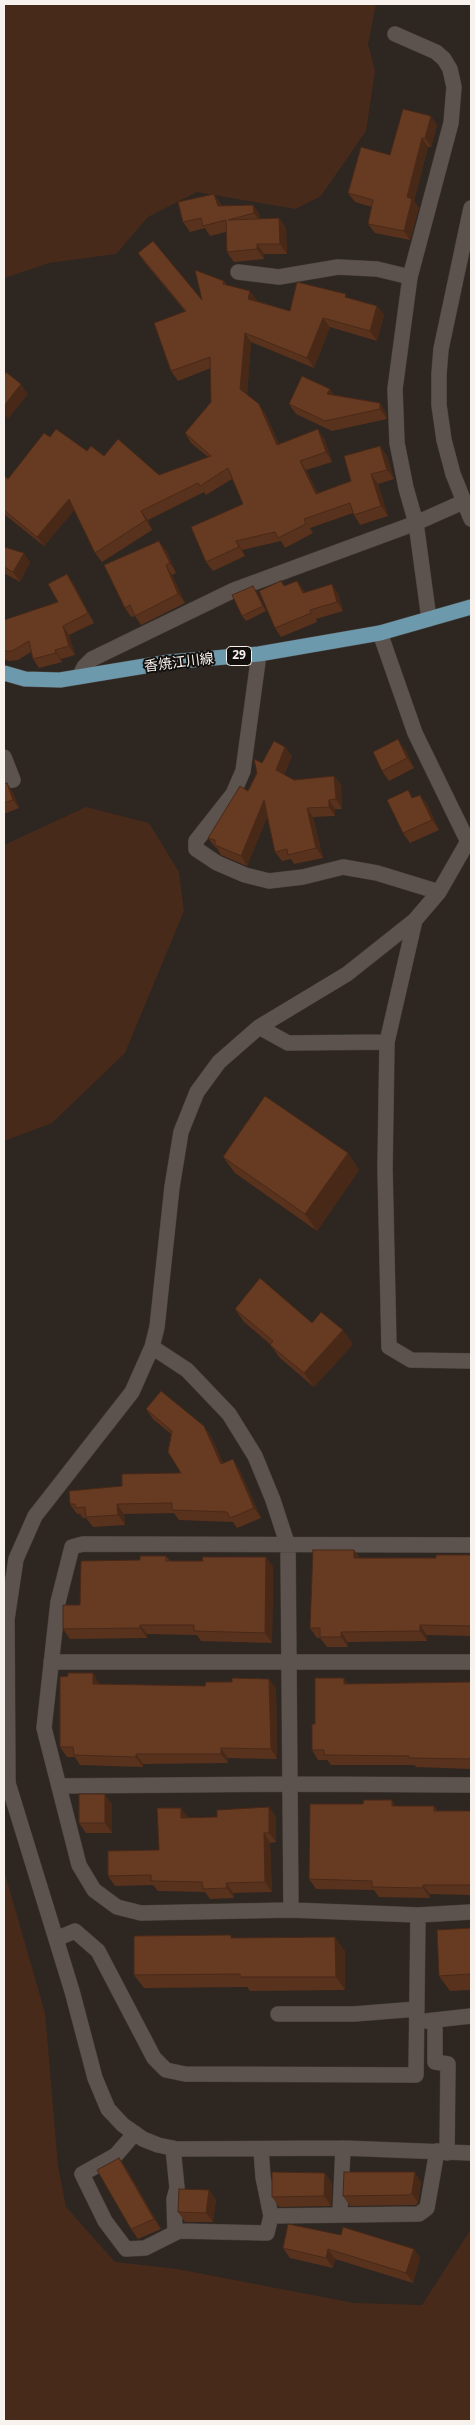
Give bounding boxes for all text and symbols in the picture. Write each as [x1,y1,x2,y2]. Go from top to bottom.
road number: 29 [226,646,252,666]
street label: 香焼江川線 [143,650,215,676]

